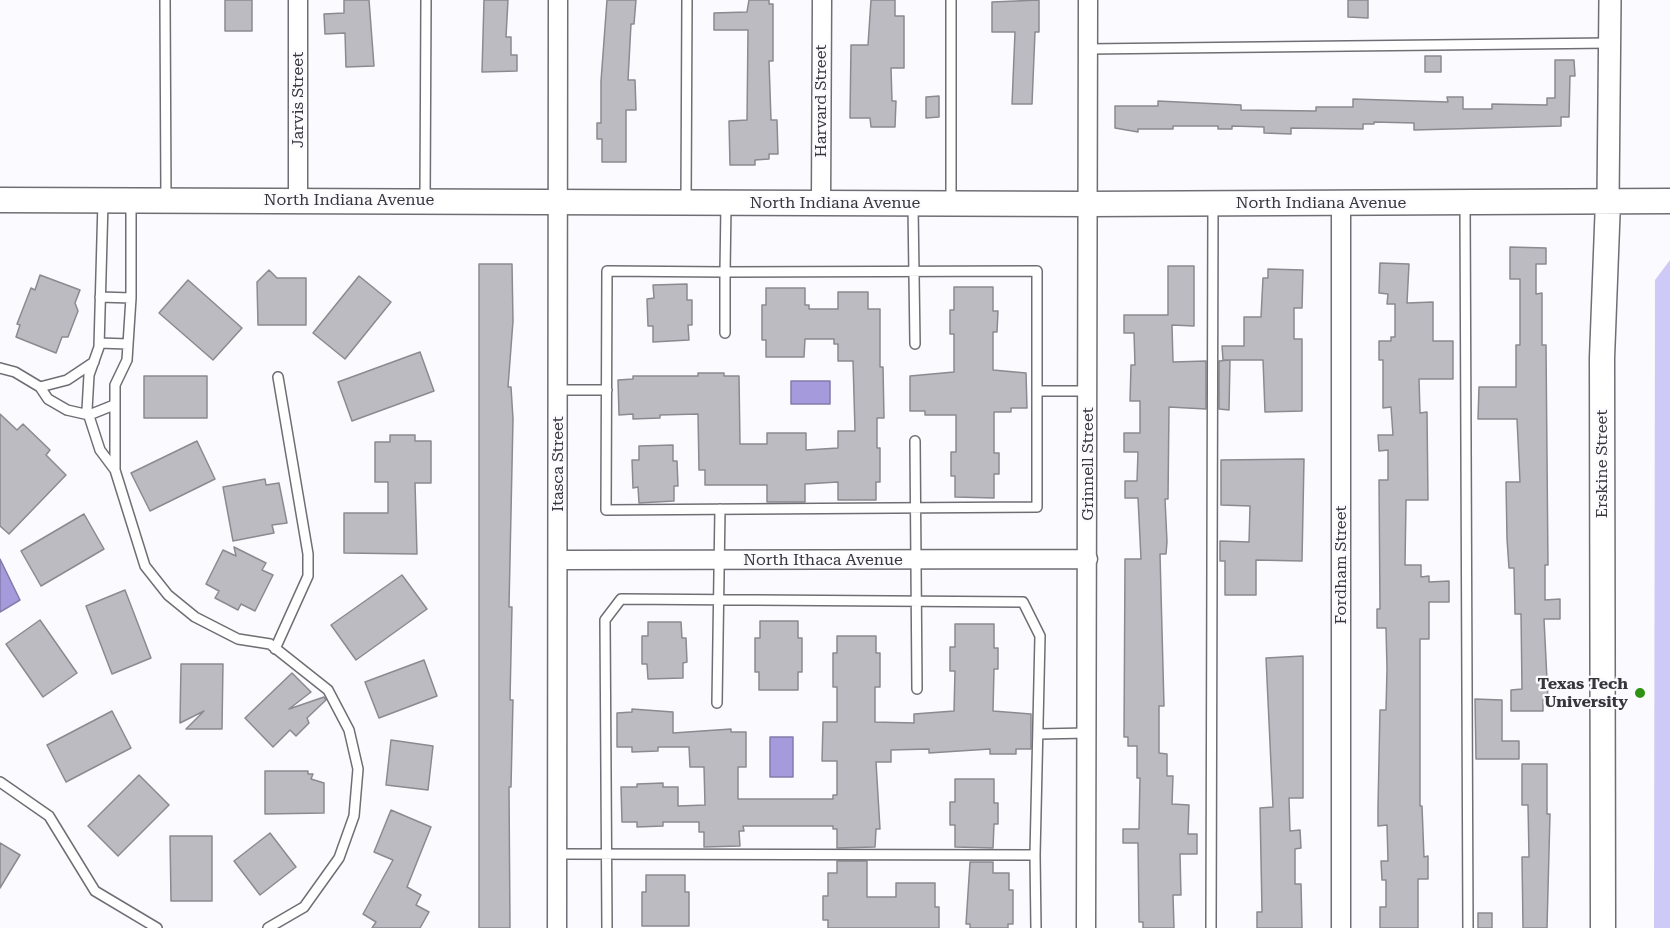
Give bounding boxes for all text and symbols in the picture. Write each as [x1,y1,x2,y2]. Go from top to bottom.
street label: Harvard Street [811,45,831,157]
street label: Jarvis Street [288,52,308,148]
street label: North Indiana Avenue [264,190,434,210]
street label: North Indiana Avenue [750,193,920,213]
street label: North Indiana Avenue [1236,193,1406,213]
street label: Grinnell Street [1078,407,1098,521]
street label: Erskine Street [1592,410,1612,518]
street label: Itasca Street [548,416,568,512]
street label: Fordham Street [1331,506,1351,624]
street label: North Ithaca Avenue [743,550,903,570]
place label: Texas Tech University [1537,674,1628,712]
marker: Texas Tech University [1633,686,1647,700]

